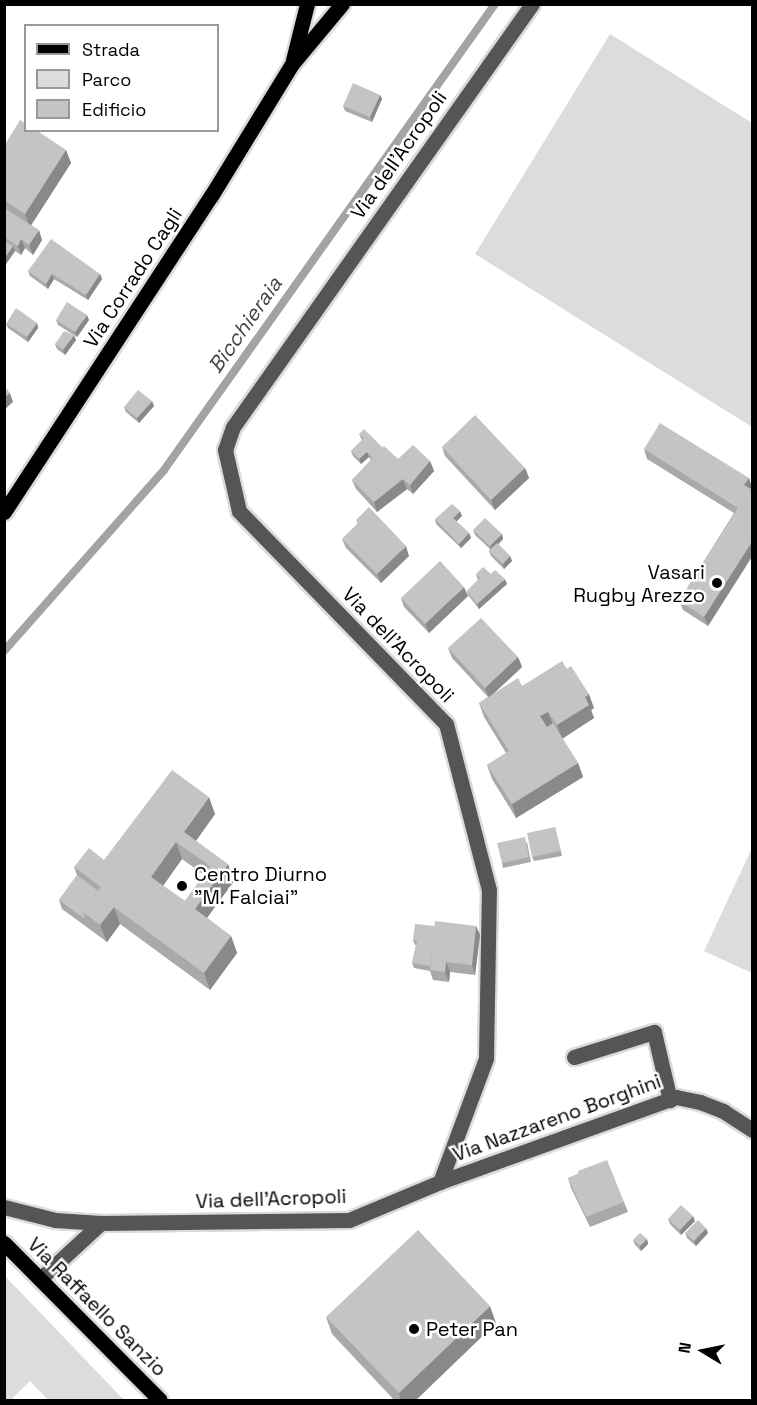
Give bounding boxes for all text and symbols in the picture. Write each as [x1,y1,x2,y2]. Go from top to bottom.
legend [24,24,219,132]
text: Strada [82,38,140,61]
text: Parco [82,68,131,91]
street label: Via dell'Acropoli [346,86,452,224]
text: Edificio [82,98,146,121]
street label: Via Corrado Cagli [79,203,187,353]
water label: Bicchieraia [203,272,287,378]
place label: Vasari Rugby Arezzo [573,560,705,607]
marker: Vasari Rugby Arezzo [710,576,724,590]
street label: Via dell'Acropoli [337,582,459,708]
place label: Centro Diurno "M. Falciai" [194,862,327,909]
marker: Centro Diurno "M. Falciai" [175,879,189,893]
street label: Via Nazzareno Borghini [450,1069,664,1167]
street label: Via dell'Acropoli [195,1184,347,1214]
street label: Via Raffaello Sanzio [23,1233,171,1381]
place label: Peter Pan [426,1317,518,1341]
north arrow [673,1321,733,1381]
marker: Peter Pan [407,1322,421,1336]
text: N [674,1341,696,1355]

